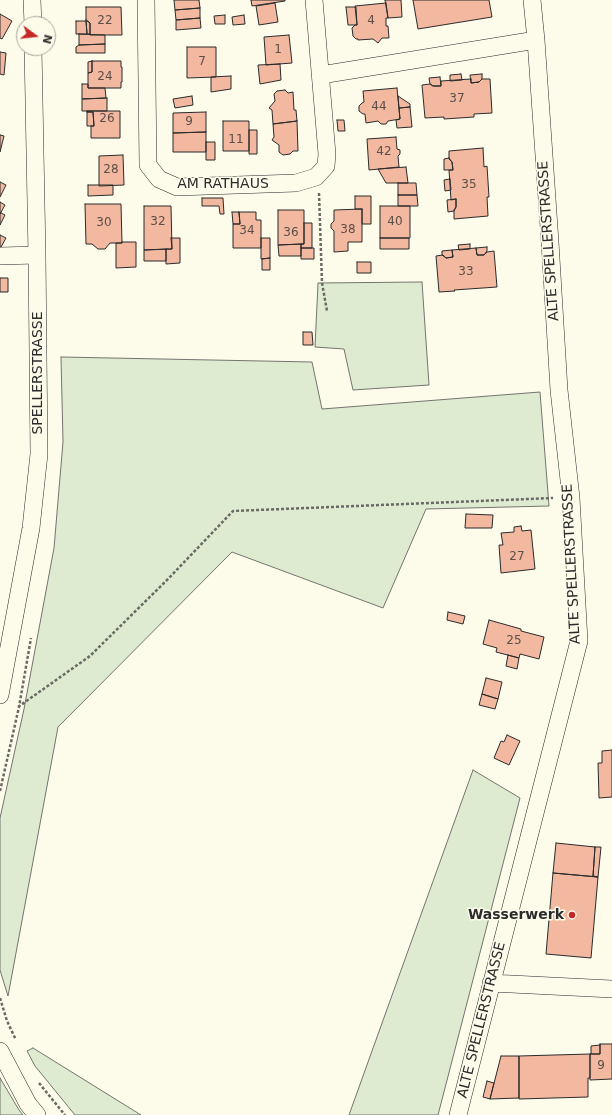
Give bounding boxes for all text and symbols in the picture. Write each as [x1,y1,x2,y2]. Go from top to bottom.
house number: 22 [97,14,113,28]
house number: 4 [367,14,375,28]
north arrow [16,16,56,56]
text: N [40,33,55,45]
house number: 1 [274,43,282,57]
house number: 7 [198,55,206,69]
house number: 24 [97,70,113,84]
house number: 37 [449,92,465,106]
house number: 44 [371,100,387,114]
house number: 26 [99,112,115,126]
house number: 9 [185,115,193,129]
house number: 11 [228,133,244,147]
house number: 42 [376,145,392,159]
street label: ALTE SPELLERSTRASSE [535,160,563,322]
house number: 28 [103,163,119,177]
street label: AM RATHAUS [177,176,269,192]
house number: 35 [461,178,477,192]
house number: 32 [150,215,166,229]
house number: 40 [387,215,403,229]
house number: 30 [96,216,112,230]
house number: 38 [340,223,356,237]
house number: 34 [239,224,255,238]
house number: 36 [283,226,299,240]
house number: 33 [458,265,474,279]
street label: SPELLERSTRASSE [30,311,46,435]
street label: ALTE SPELLERSTRASSE [559,483,585,645]
house number: 27 [509,550,525,564]
house number: 25 [506,634,522,648]
place label: Wasserwerk [468,907,564,923]
marker: Wasserwerk [567,910,577,920]
street label: ALTE SPELLERSTRASSE [454,940,510,1100]
house number: 9 [597,1059,605,1073]

